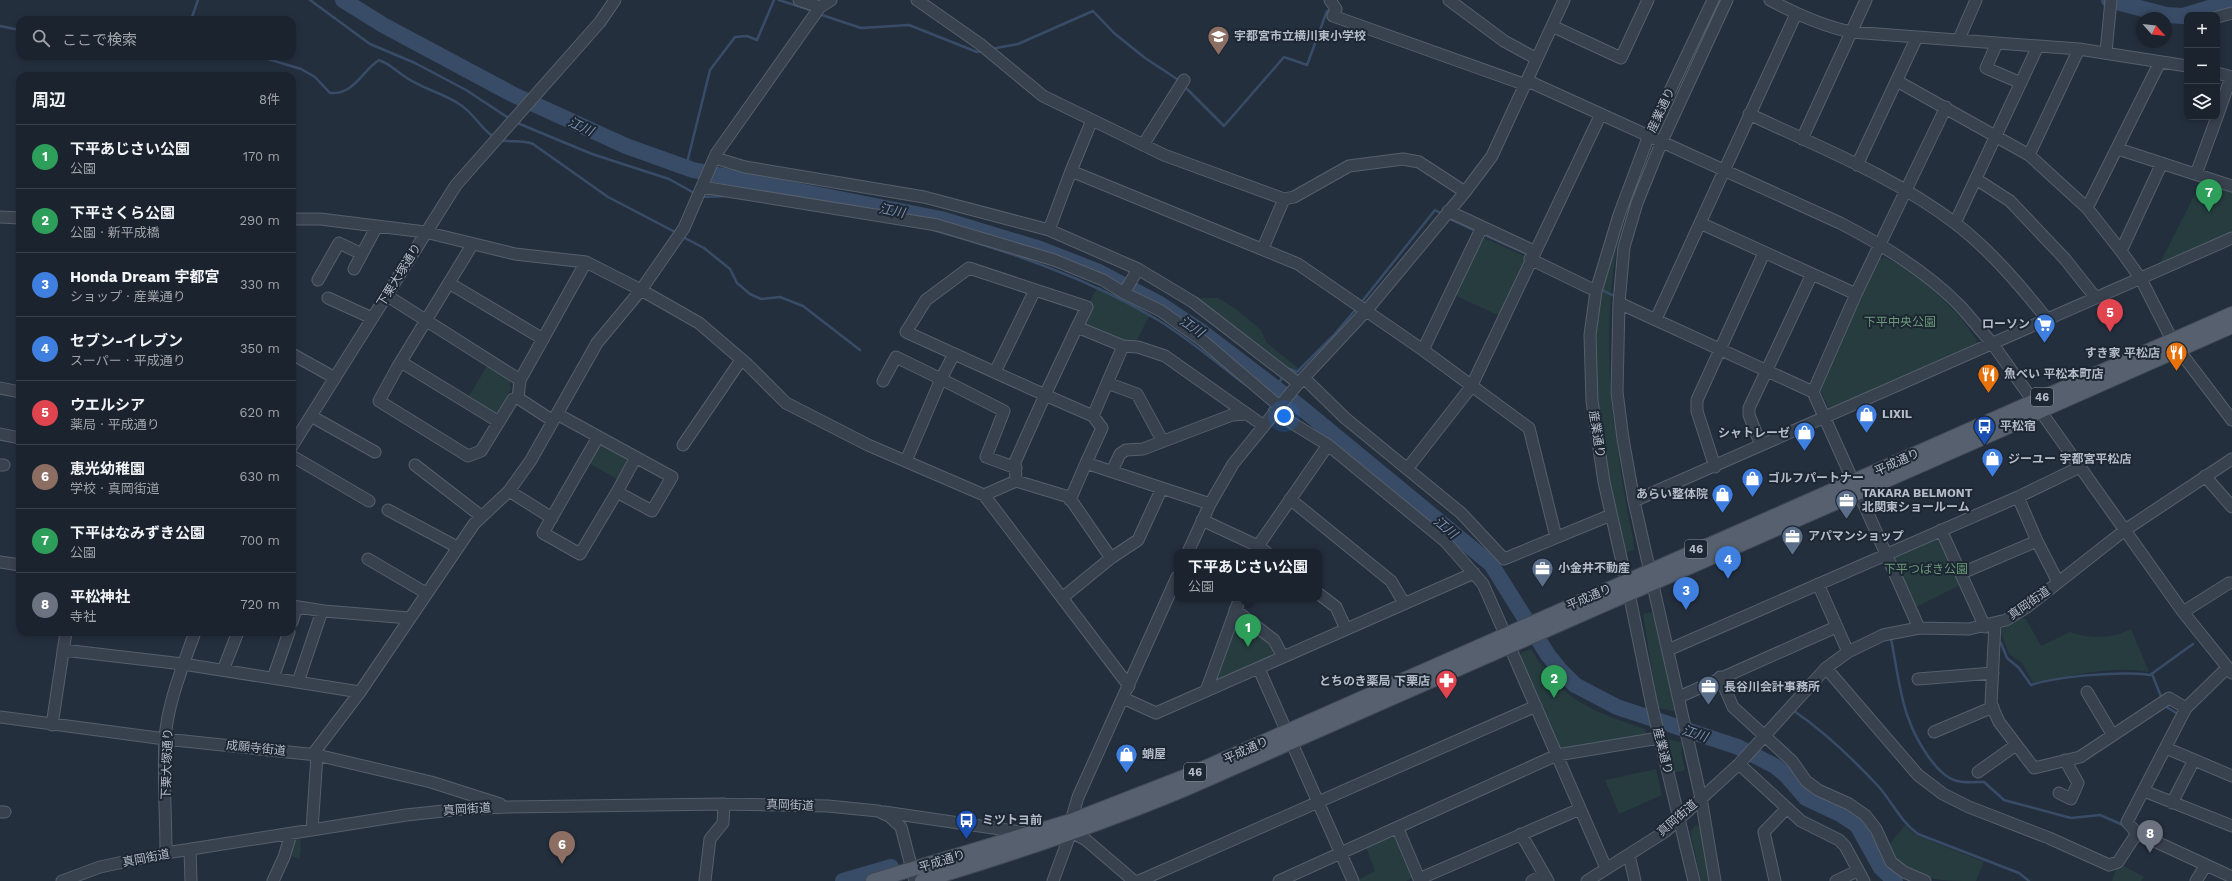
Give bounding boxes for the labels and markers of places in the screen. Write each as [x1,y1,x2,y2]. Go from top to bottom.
school or university icon: 宇都宮市立横川東小学校 [1205,23,1231,56]
place label: 宇都宮市立横川東小学校 [1234,29,1366,43]
pin: 7 [2196,179,2222,212]
pin: 5 [2097,299,2123,332]
supermarket icon: ローソン [2032,311,2058,344]
place label: ローソン [1982,317,2030,331]
restaurant icon: すき家 平松店 [2163,340,2189,373]
place label: すき家 平松店 [2085,346,2160,360]
restaurant icon: 魚べい 平松本町店 [1976,361,2002,394]
place label: 魚べい 平松本町店 [2004,367,2103,381]
shop icon: LIXIL [1854,401,1880,434]
place label: LIXIL [1882,407,1912,421]
bus stop icon: 平松宿 [1971,413,1997,446]
place label: 平松宿 [2000,419,2036,433]
shop icon: シャトレーゼ [1792,420,1818,453]
place label: シャトレーゼ [1718,426,1790,440]
shop icon: ジーユー 宇都宮平松店 [1979,446,2005,479]
place label: ジーユー 宇都宮平松店 [2008,452,2131,466]
shop icon: ゴルフパートナー [1739,465,1765,498]
place label: ゴルフパートナー [1768,471,1864,485]
shop icon: あらい整体院 [1710,481,1736,514]
place label: TAKARA BELMONT 北関東ショールーム [1862,486,1973,514]
place label: あらい整体院 [1636,487,1708,501]
office icon: TAKARA BELMONT 北関東ショールーム [1833,487,1859,520]
office icon: アパマンショップ [1780,523,1806,556]
place label: アパマンショップ [1808,529,1904,543]
pin: 4 [1715,546,1741,579]
office icon: 小金井不動産 [1530,555,1556,588]
place label: 小金井不動産 [1558,561,1630,575]
pin: 3 [1673,577,1699,610]
pin: 1 [1235,614,1261,647]
pin: 2 [1541,665,1567,698]
pharmacy icon: とちのき薬局 下栗店 [1433,668,1459,701]
place label: とちのき薬局 下栗店 [1319,674,1430,688]
office icon: 長谷川会計事務所 [1696,674,1722,707]
place label: 長谷川会計事務所 [1724,680,1820,694]
shop icon: 蛸屋 [1113,741,1139,774]
place label: 蛸屋 [1142,747,1166,761]
bus stop icon: ミツトヨ前 [953,807,979,840]
place label: ミツトヨ前 [982,813,1042,827]
pin: 8 [2137,820,2163,853]
pin: 6 [549,831,575,864]

